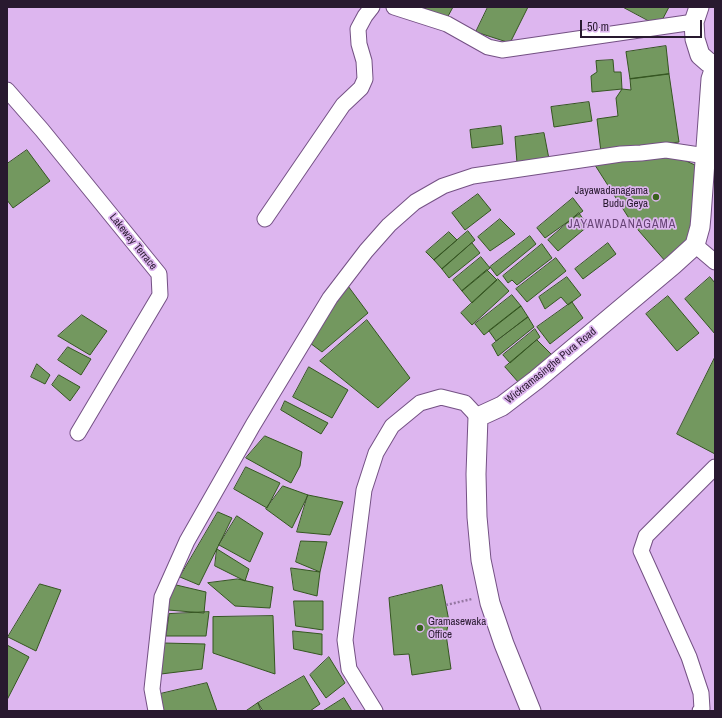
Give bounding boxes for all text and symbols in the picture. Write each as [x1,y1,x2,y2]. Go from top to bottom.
scale bar [582,12,704,38]
text: 50 m [587,19,609,35]
place label: Jayawadanagama Budu Geya [575,184,648,210]
marker: Jayawadanagama Budu Geya [651,192,661,202]
street label: Lakeway Terrace [106,211,160,273]
district label: JAYAWADANAGAMA [568,218,676,232]
street label: Wickramasinghe Pura Road [503,325,599,407]
place label: Gramasewaka Office [428,615,486,641]
marker: Gramasewaka Office [415,623,425,633]

